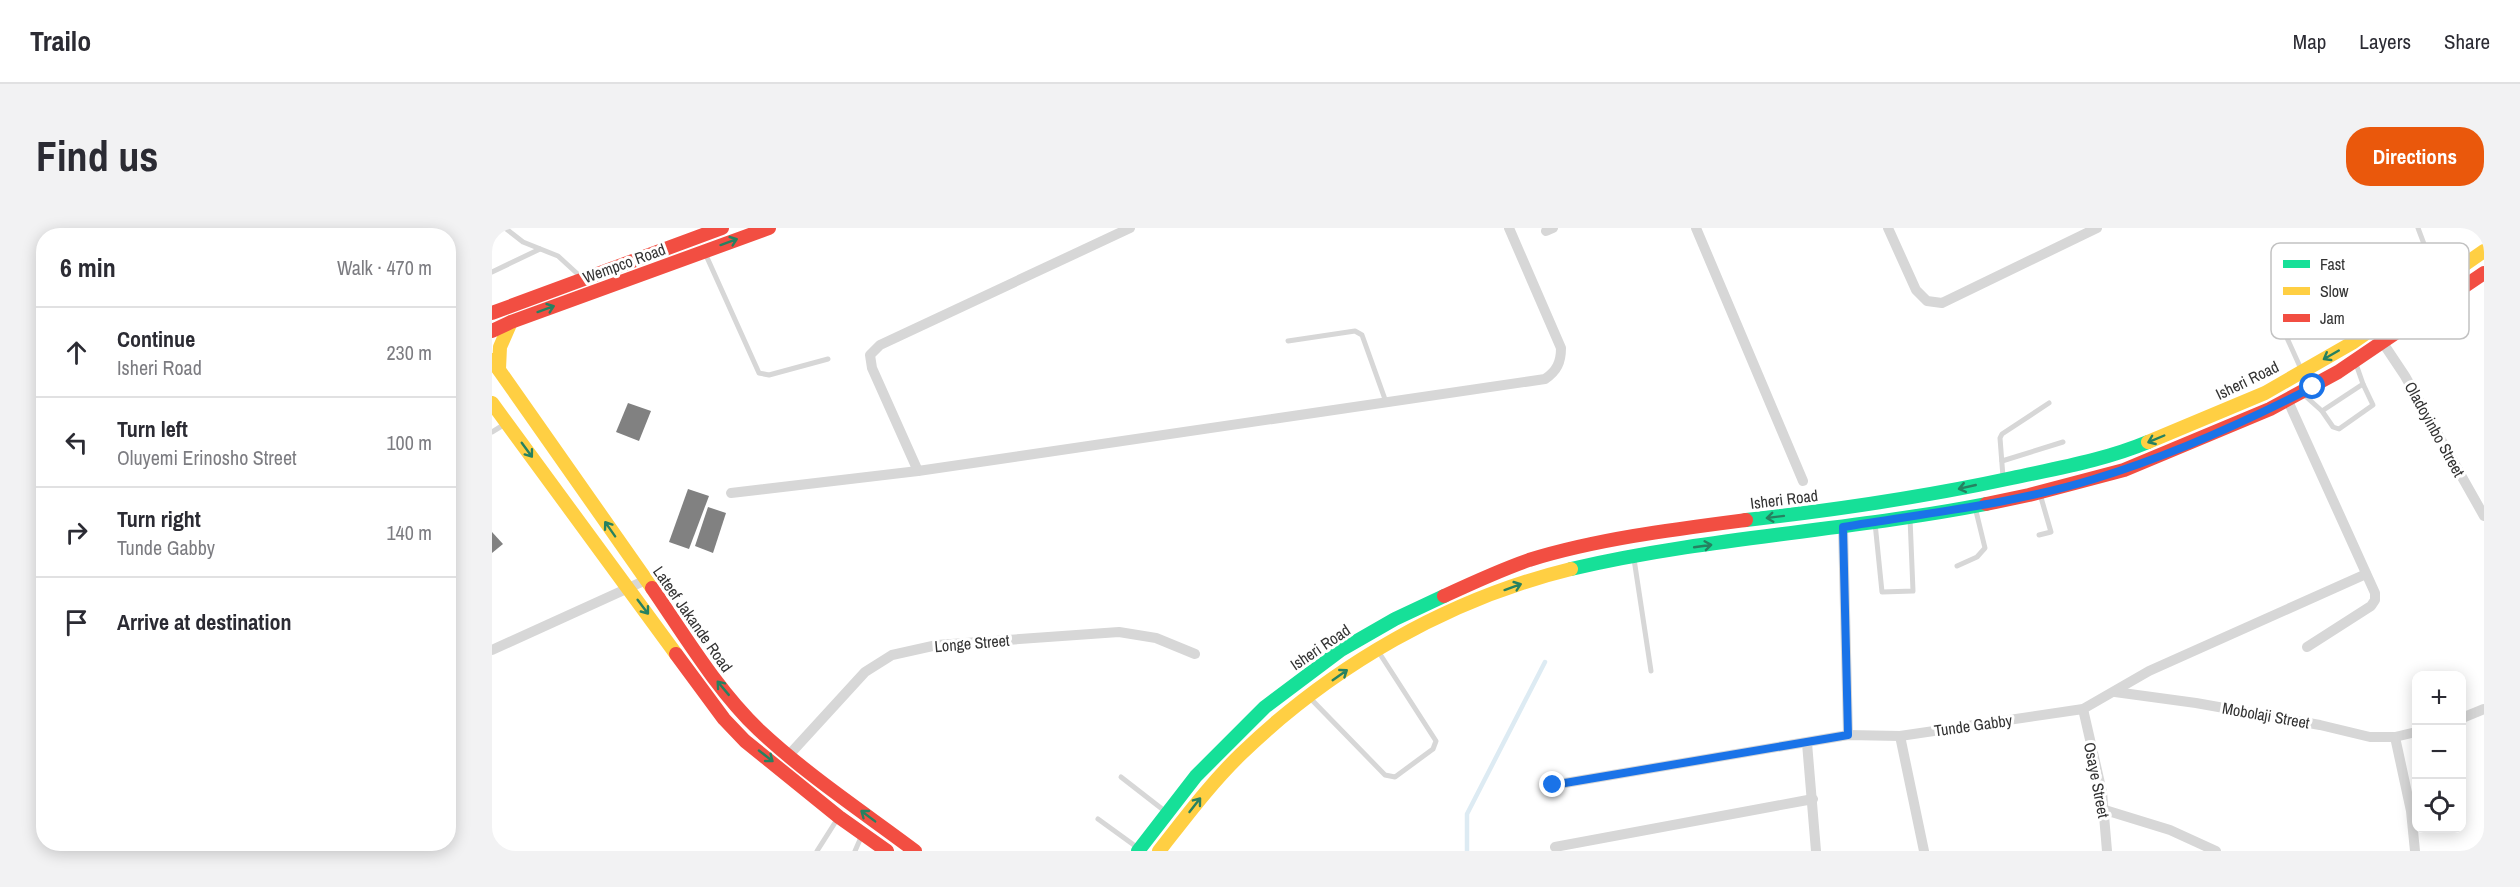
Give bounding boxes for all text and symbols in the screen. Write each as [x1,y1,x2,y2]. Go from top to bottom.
text: Trailo [30,22,91,60]
text: Map [2293,27,2326,56]
text: Layers [2359,27,2411,56]
text: Share [2444,27,2490,56]
button: Directions [2346,127,2484,186]
text: Find us [36,128,158,184]
one-way arrow [719,236,738,247]
street label: Wempco Road [580,238,668,288]
legend [2271,243,2469,339]
text: 6 min [60,250,116,285]
text: Fast [2320,253,2345,275]
text: Walk · 470 m [337,254,432,281]
text: Slow [2320,280,2349,302]
one-way arrow [536,303,555,314]
text: Jam [2320,307,2345,329]
text: Continue [117,324,195,354]
icon: ahead [60,336,93,369]
text: 230 m [386,339,432,366]
one-way arrow [2323,349,2340,361]
text: Isheri Road [117,354,202,381]
street label: Isheri Road [2212,355,2282,405]
route start [2299,373,2325,399]
street label: Oladoyinbo Street [2400,377,2470,481]
text: Turn left [117,414,188,444]
icon: left [60,426,93,459]
text: 100 m [386,429,432,456]
one-way arrow [2147,434,2165,445]
one-way arrow [520,441,533,457]
text: Oluyemi Erinosho Street [117,444,297,471]
one-way arrow [1958,482,1977,493]
street label: Isheri Road [1749,484,1819,514]
text: Turn right [117,504,201,534]
one-way arrow [1765,511,1785,522]
icon: right [60,516,93,549]
text: 140 m [386,519,432,546]
one-way arrow [604,521,616,537]
text: Tunde Gabby [117,534,215,561]
one-way arrow [1693,540,1712,551]
street label: Lateef Jakande Road [648,562,738,676]
one-way arrow [1503,581,1522,592]
one-way arrow [636,598,649,614]
icon: arrive [60,606,93,639]
text: Arrive at destination [117,607,291,637]
street label: Isheri Road [1286,619,1354,675]
street label: Longe Street [934,629,1011,657]
one-way arrow [1331,669,1347,681]
map controls [2412,671,2466,833]
button: + [2412,671,2466,725]
one-way arrow [716,680,729,696]
street label: Mobolaji Street [2221,697,2312,734]
street label: Tunde Gabby [1933,709,2014,741]
button: − [2412,725,2466,779]
street label: Osaye Street [2079,740,2115,820]
one-way arrow [757,750,773,763]
route end [1539,771,1565,797]
button: locate [2412,779,2466,833]
one-way arrow [1189,797,1202,813]
one-way arrow [861,810,877,822]

